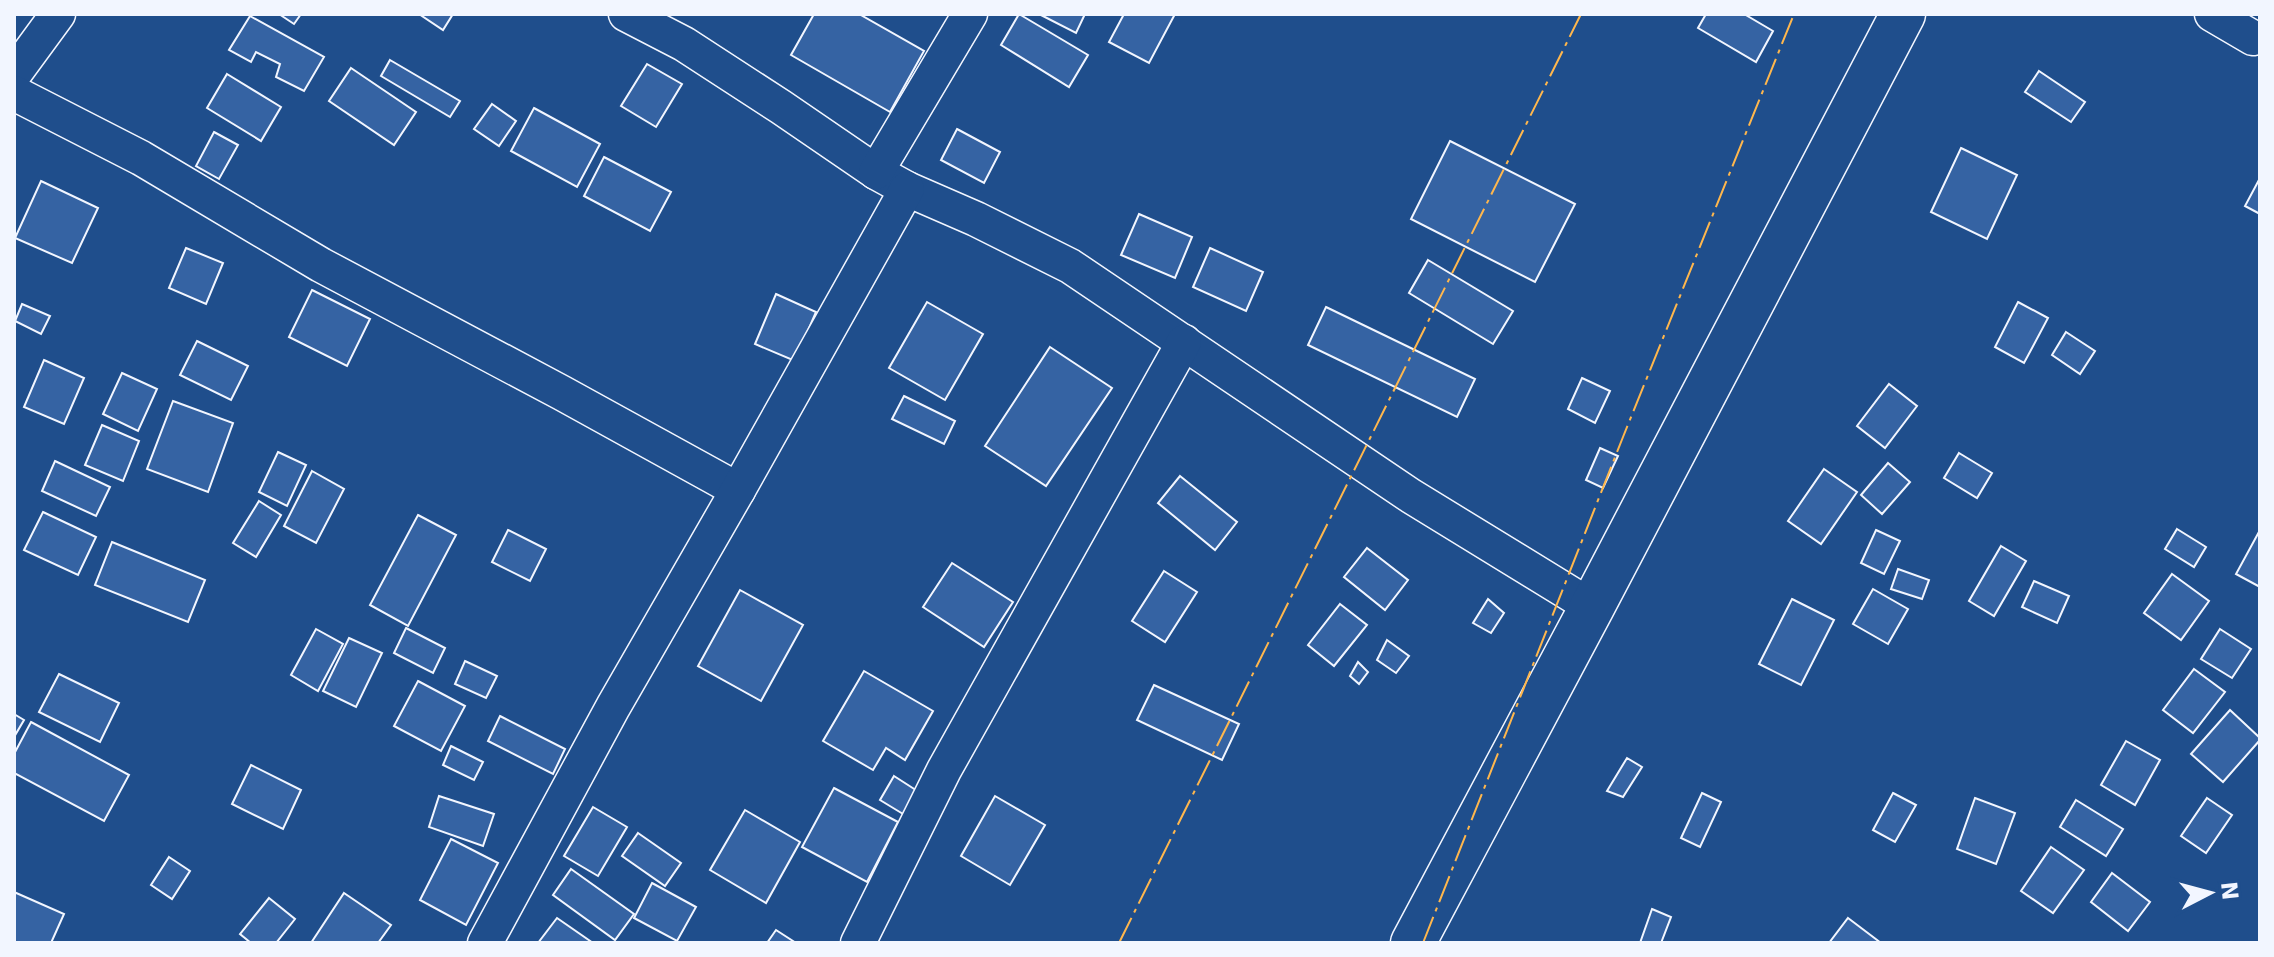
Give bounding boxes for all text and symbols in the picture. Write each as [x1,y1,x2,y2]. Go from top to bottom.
north arrow [2170,853,2250,933]
text: N [2216,880,2243,901]

